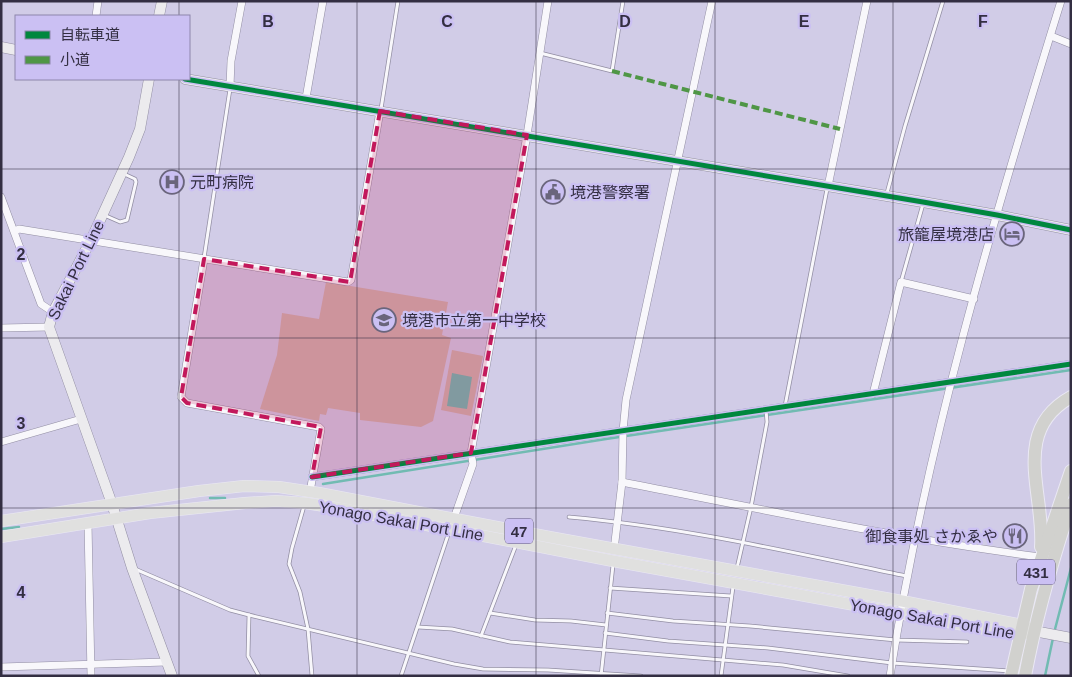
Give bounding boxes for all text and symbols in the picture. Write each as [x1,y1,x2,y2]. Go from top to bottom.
text: B [262,13,274,30]
text: C [441,13,453,30]
text: D [619,13,631,30]
text: E [799,13,810,30]
text: F [978,13,988,30]
legend [15,15,190,80]
text: 自転車道 [60,26,120,43]
text: 小道 [60,51,90,68]
hospital icon: 元町病院 [159,169,185,195]
place label: 元町病院 [190,174,254,191]
public building icon: 境港警察署 [540,179,566,205]
place label: 境港警察署 [570,184,650,201]
street label: Sakai Port Line [45,217,107,322]
hotel icon: 旅籠屋境港店 [999,221,1025,247]
place label: 旅籠屋境港店 [898,226,994,243]
text: 2 [17,246,26,263]
school or university icon: 境港市立第一中学校 [371,307,397,333]
place label: 境港市立第一中学校 [402,312,546,329]
text: 3 [17,415,26,432]
street label: Yonago Sakai Port Line [317,498,485,544]
road number: 47 [505,518,533,544]
restaurant icon: 御食事処 さかゑや [1002,523,1028,549]
place label: 御食事処 さかゑや [866,528,998,545]
road number: 431 [1017,560,1055,584]
text: 4 [17,584,26,601]
street label: Yonago Sakai Port Line [848,596,1016,642]

